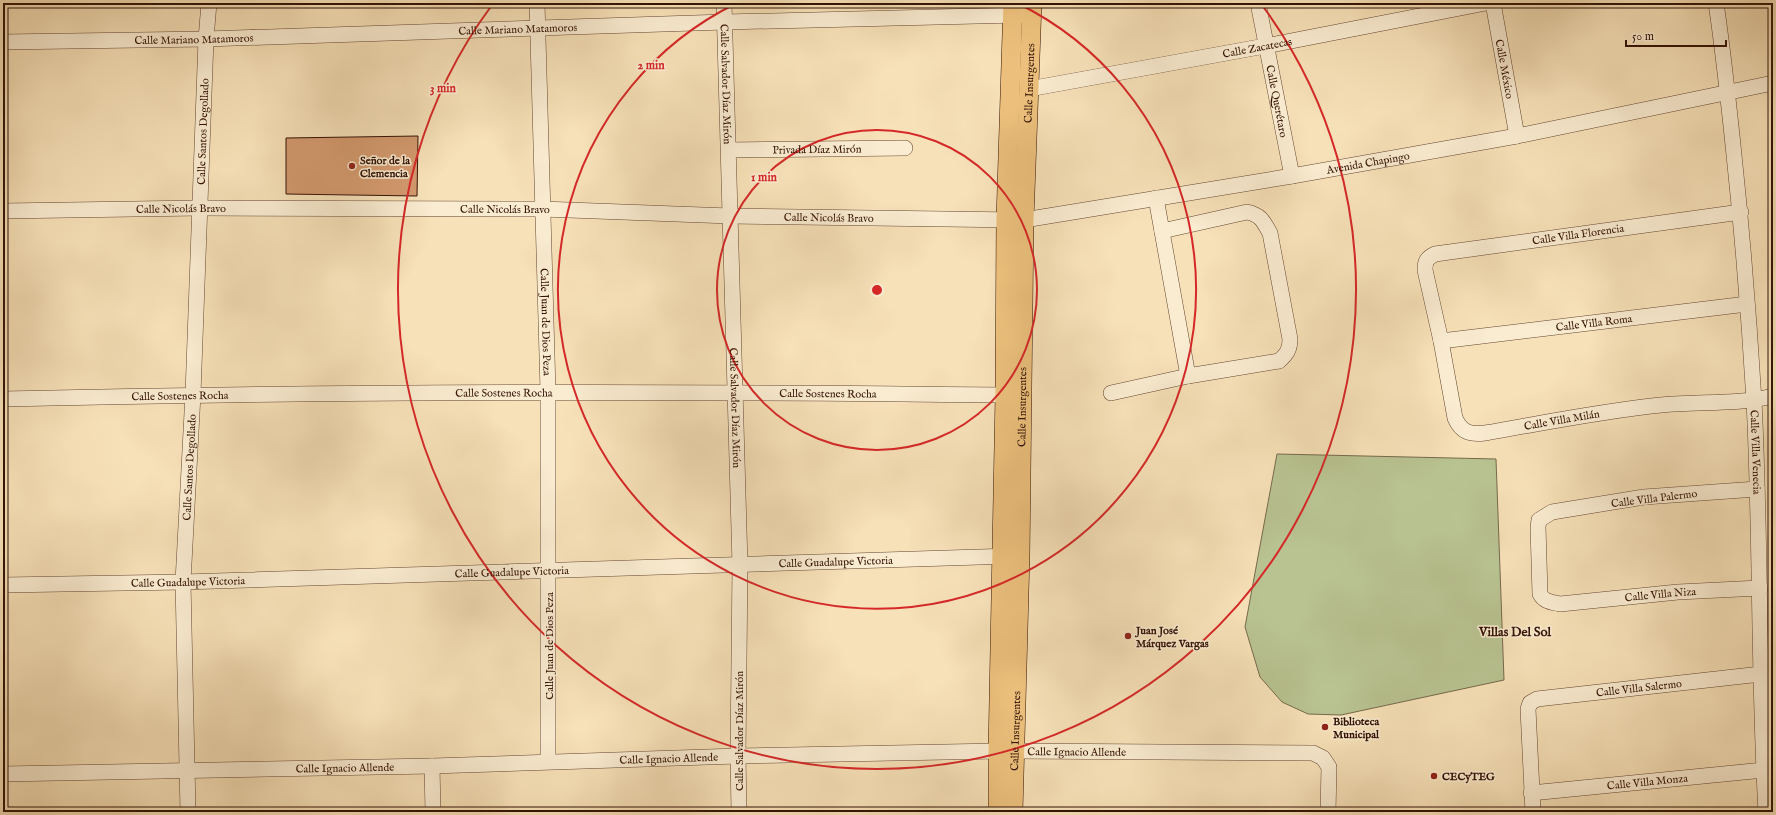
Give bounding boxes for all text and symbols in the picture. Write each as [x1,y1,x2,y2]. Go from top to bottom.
street label: Calle Mariano Matamoros [458,21,578,39]
scale bar [1626,22,1726,48]
street label: Calle Salvador Díaz Mirón [717,24,734,145]
text: 50 m [1632,29,1654,44]
street label: Calle Mariano Matamoros [134,31,254,48]
street label: Calle Zacatecas [1222,35,1293,62]
street label: Calle México [1492,38,1516,100]
street label: Calle Insurgentes [1022,43,1039,123]
text: 2 min [637,58,665,73]
street label: Calle Querétaro [1262,64,1290,139]
street label: Calle Santos Degollado [195,78,213,185]
text: 3 min [430,81,457,96]
street label: Privada Díaz Mirón [772,142,862,158]
street label: Avenida Chapingo [1325,149,1411,178]
place label: Señor de la Clemencia [360,154,410,181]
marker: Señor de la Clemencia [347,161,357,171]
text: 1 min [751,170,778,185]
street label: Calle Nicolás Bravo [136,202,226,217]
street label: Calle Nicolás Bravo [460,203,550,217]
street label: Calle Nicolás Bravo [784,211,874,226]
street label: Calle Villa Florencia [1531,222,1625,248]
street label: Calle Juan de Dios Peza [537,268,554,376]
centre of rings [870,283,884,297]
street label: Calle Villa Roma [1555,312,1633,335]
street label: Calle Salvador Díaz Mirón [726,347,743,468]
street label: Calle Insurgentes [1015,367,1030,447]
street label: Calle Sostenes Rocha [455,386,553,401]
street label: Calle Sostenes Rocha [779,387,877,402]
street label: Calle Sostenes Rocha [131,389,229,404]
street label: Calle Villa Milán [1523,407,1601,434]
street label: Calle Villa Venecia [1746,410,1763,495]
street label: Calle Santos Degollado [180,414,200,521]
street label: Calle Villa Palermo [1610,487,1698,511]
street label: Calle Guadalupe Victoria [778,554,893,571]
street label: Calle Guadalupe Victoria [454,564,569,581]
street label: Calle Guadalupe Victoria [131,574,246,591]
street label: Calle Villa Niza [1624,585,1697,605]
street label: Calle Juan de Dios Peza [543,592,557,700]
place label: Juan José Márquez Vargas [1134,624,1209,651]
district label: Villas Del Sol [1478,624,1551,641]
marker: Juan José Márquez Vargas [1123,631,1133,641]
street label: Calle Salvador Díaz Mirón [733,671,747,791]
street label: Calle Villa Salermo [1595,677,1683,700]
street label: Calle Insurgentes [1008,691,1024,771]
place label: Biblioteca Municipal [1333,715,1380,742]
marker: Biblioteca Municipal [1320,722,1330,732]
street label: Calle Ignacio Allende [1027,745,1126,760]
street label: Calle Ignacio Allende [619,751,718,768]
street label: Calle Ignacio Allende [295,761,394,777]
place label: CECyTEG [1442,770,1495,784]
marker: CECyTEG [1429,771,1439,781]
street label: Calle Villa Monza [1606,772,1689,793]

